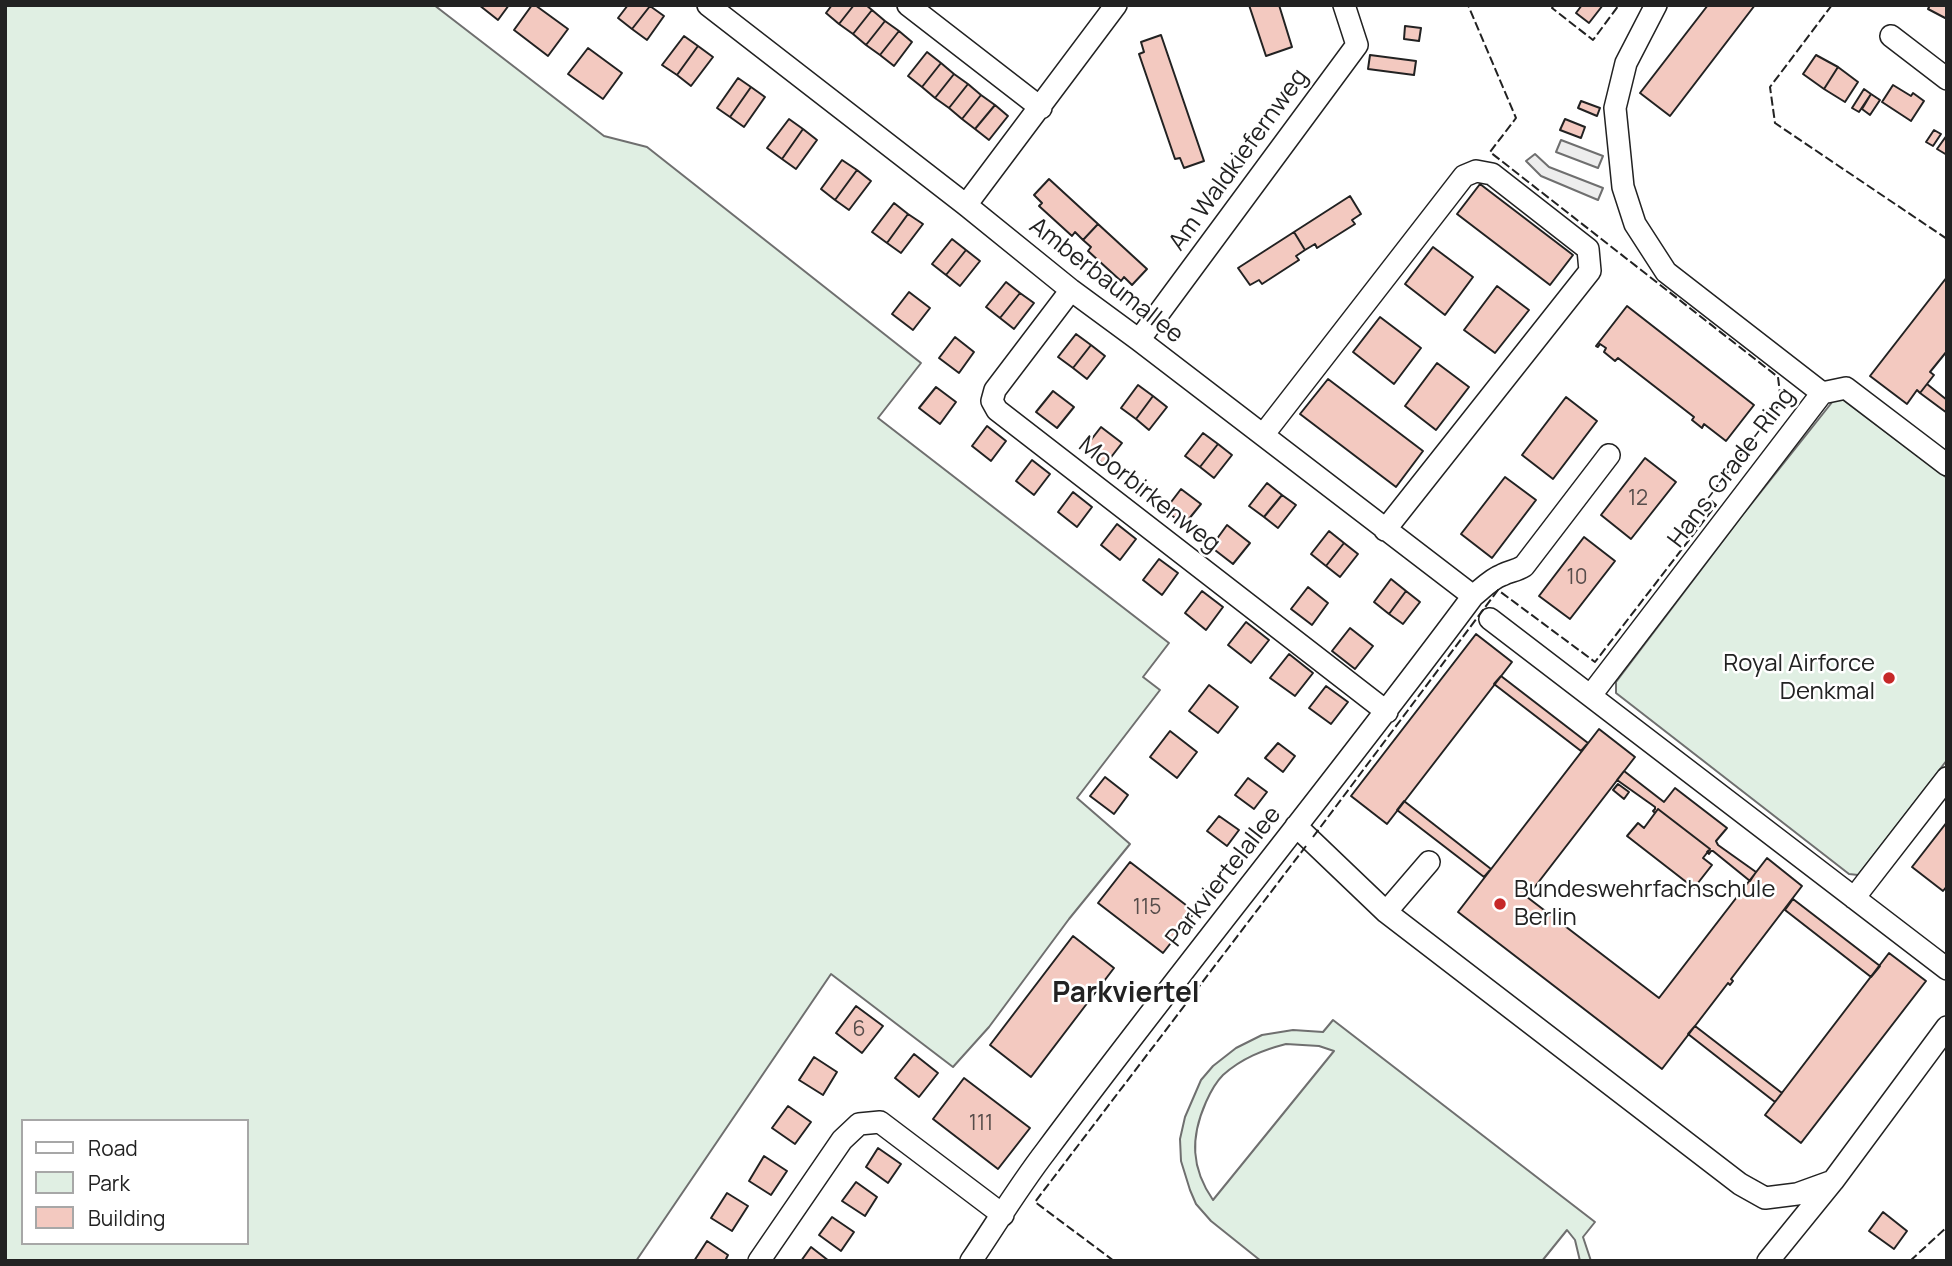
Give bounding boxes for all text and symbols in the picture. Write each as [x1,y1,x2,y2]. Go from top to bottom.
street label: Am Waldkiefernweg [1163,64,1315,256]
street label: Amberbaumallee [1023,212,1189,350]
street label: Hans-Grade-Ring [1663,382,1801,554]
street label: Moorbirkenweg [1073,431,1225,559]
house number: 12 [1628,486,1648,512]
house number: 10 [1567,565,1587,591]
place label: Royal Airforce Denkmal [1723,650,1875,706]
marker: Royal Airforce Denkmal [1881,670,1897,686]
street label: Parkviertelallee [1160,801,1288,953]
place label: Bundeswehrfachschule Berlin [1514,876,1775,932]
house number: 115 [1133,895,1161,921]
marker: Bundeswehrfachschule Berlin [1492,896,1508,912]
district label: Parkviertel [1052,977,1200,1011]
house number: 6 [852,1017,866,1043]
house number: 111 [969,1111,993,1137]
legend [21,1119,248,1245]
text: Road [88,1134,138,1162]
text: Park [88,1169,130,1197]
text: Building [88,1204,165,1232]

